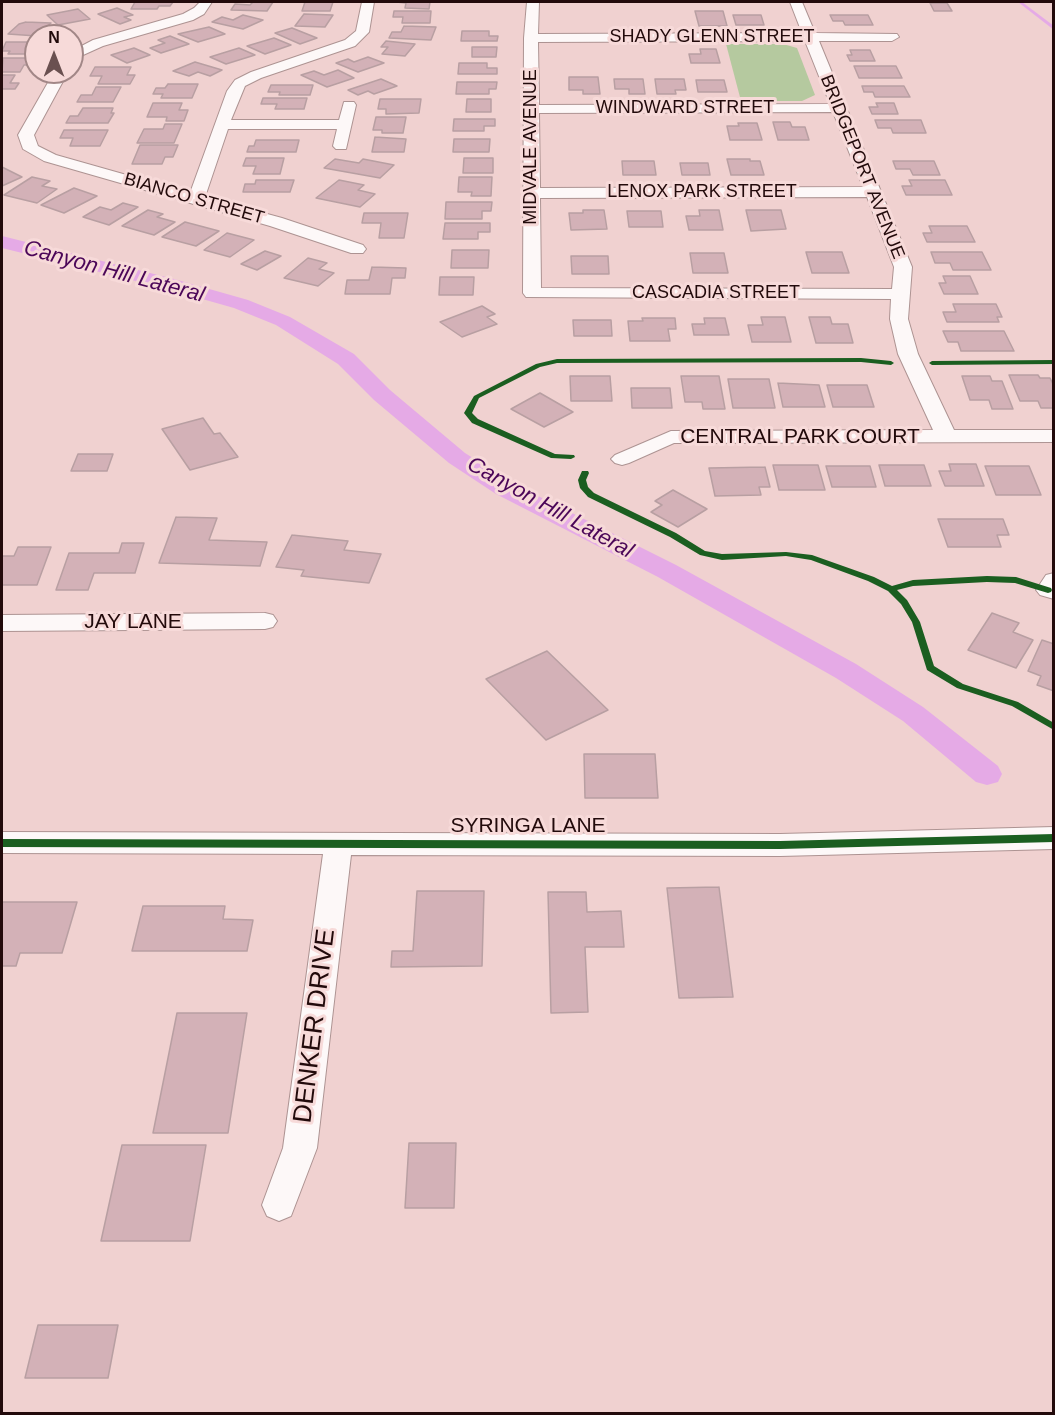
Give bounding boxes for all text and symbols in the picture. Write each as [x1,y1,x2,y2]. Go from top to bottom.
north arrow [24,24,84,84]
street label: SHADY GLENN STREET [609,26,815,48]
text: N [48,29,60,46]
street label: MIDVALE AVENUE [520,69,542,225]
street label: BRIDGEPORT AVENUE [815,72,909,262]
street label: WINDWARD STREET [596,97,774,119]
street label: BIANCO STREET [121,169,267,229]
street label: LENOX PARK STREET [607,181,797,203]
water label: Canyon Hill Lateral [21,235,207,309]
street label: CASCADIA STREET [632,282,800,304]
street label: CENTRAL PARK COURT [680,424,920,450]
water label: Canyon Hill Lateral [462,451,638,565]
street label: JAY LANE [84,609,182,635]
street label: SYRINGA LANE [450,813,606,839]
street label: DENKER DRIVE [288,927,342,1125]

